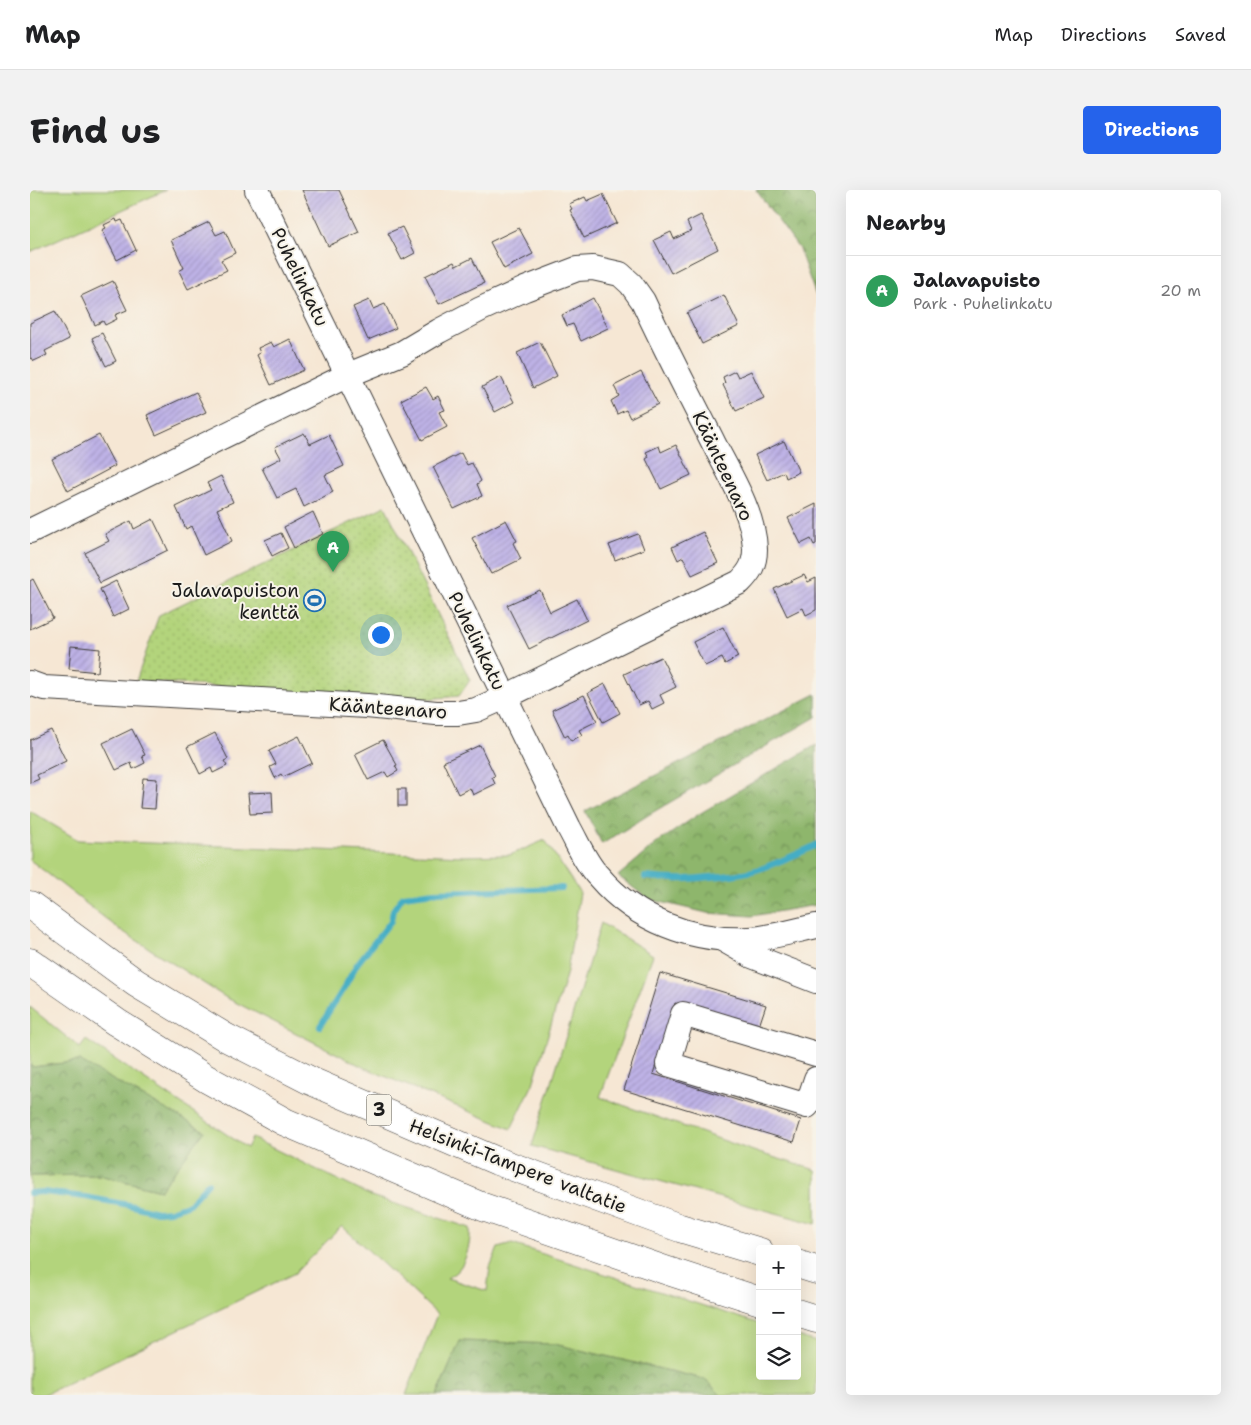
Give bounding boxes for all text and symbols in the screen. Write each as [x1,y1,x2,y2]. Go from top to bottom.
text: Map [25,19,81,51]
text: Map [995,23,1033,47]
text: Directions [1061,23,1147,47]
text: Saved [1175,23,1226,47]
button: Directions [1083,106,1221,154]
text: Find us [30,107,161,154]
text: Nearby [866,209,946,237]
street label: Puhelinkatu [265,223,335,331]
text: Jalavapuisto [913,268,1040,293]
text: A [876,280,888,301]
text: 20 m [1160,280,1201,301]
text: Park · Puhelinkatu [913,293,1053,314]
street label: Käänteenaro [687,407,759,525]
pin: A [317,531,349,572]
place label: Jalavapuiston kenttä [171,578,299,625]
street label: Puhelinkatu [442,587,512,695]
sports icon: Jalavapuiston kenttä [303,589,327,613]
your location [368,622,394,648]
street label: Käänteenaro [328,691,448,725]
road number: 3 [366,1094,392,1126]
street label: Helsinki-Tampere valtatie [406,1113,630,1219]
map controls [756,1245,801,1380]
button: + [756,1245,801,1290]
button: − [756,1290,801,1335]
button: layers [756,1335,801,1380]

